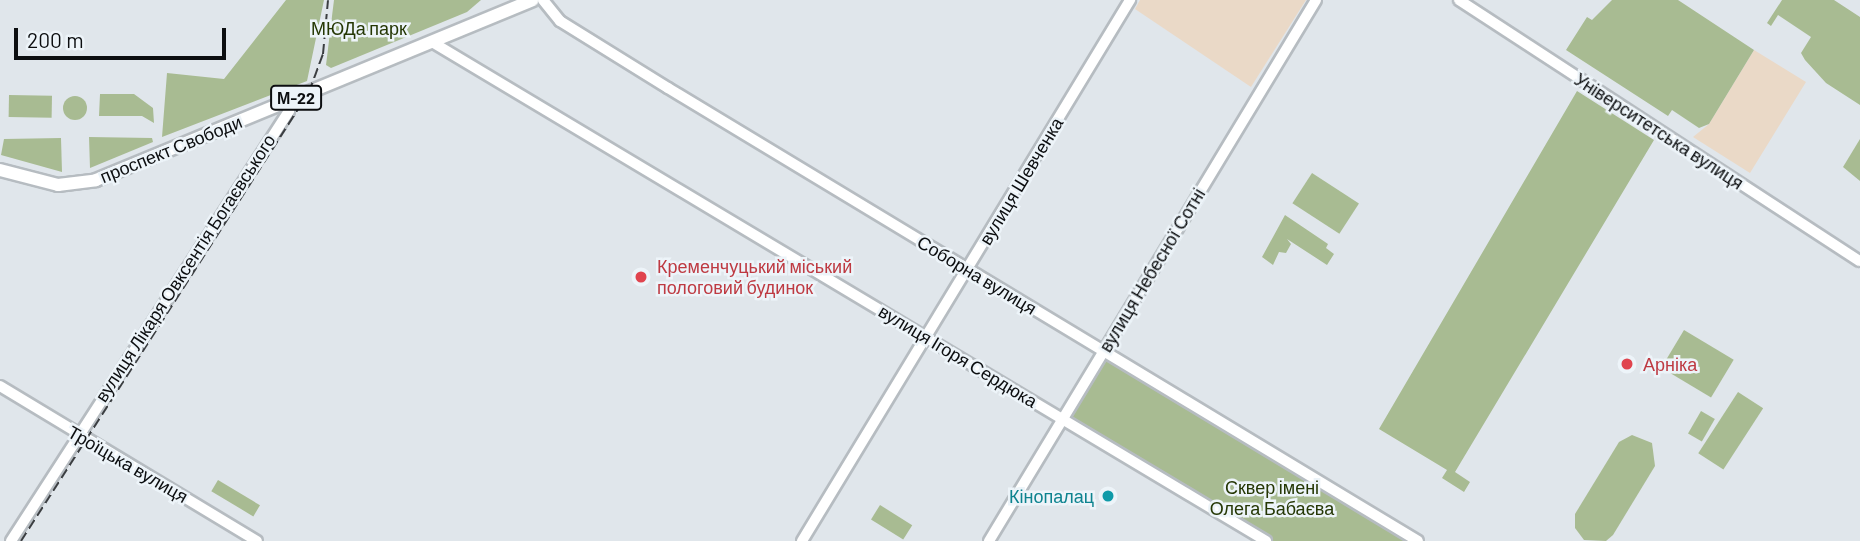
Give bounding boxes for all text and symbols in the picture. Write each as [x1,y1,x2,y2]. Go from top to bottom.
scale bar [18,14,229,58]
park label: МЮДа парк [311,17,407,39]
text: 200 m [27,27,84,52]
street label: Університетська вулиця [1570,68,1748,194]
road number: М-22 [270,86,322,110]
street label: проспект Свободи [97,111,245,187]
street label: вулиця Шевченка [974,113,1068,249]
street label: вулиця Лікаря Овксентія Богаєвського [90,130,280,406]
street label: вулиця Небесної Сотні [1095,184,1209,356]
street label: Соборна вулиця [913,231,1041,319]
place label: Кременчуцький міський пологовий будинок [657,256,852,298]
marker: Кременчуцький міський пологовий будинок [631,267,651,287]
street label: вулиця Ігоря Сердюка [875,300,1041,412]
place label: Арніка [1643,353,1697,375]
marker: Арніка [1617,354,1637,374]
street label: Троїцька вулиця [64,421,192,507]
park label: Сквер імені Олега Бабаєва [1210,477,1334,520]
place label: Кінопалац [1009,485,1094,507]
marker: Кінопалац [1100,488,1116,504]

